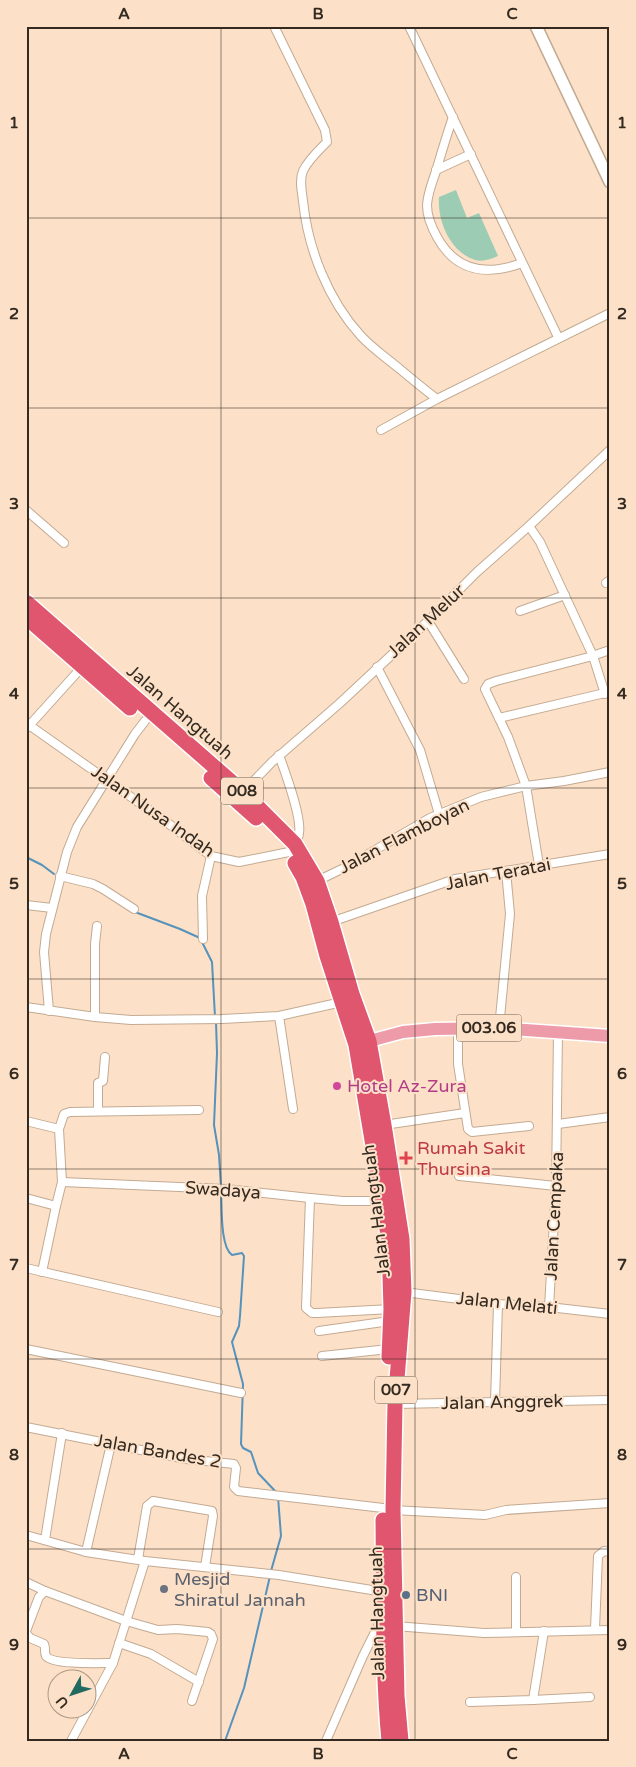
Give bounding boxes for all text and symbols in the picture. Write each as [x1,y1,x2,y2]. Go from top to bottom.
text: A [118,4,130,24]
text: B [312,4,324,24]
text: C [506,4,518,24]
text: 1 [9,113,19,133]
text: 1 [617,113,627,133]
text: 2 [9,304,19,324]
text: 2 [617,304,627,324]
text: 3 [9,494,19,514]
text: 3 [617,494,627,514]
street label: Jalan Melur [383,579,470,663]
street label: Jalan Hangtuah [122,660,238,764]
text: 4 [9,684,19,704]
text: 4 [617,684,627,704]
street label: Jalan Nusa Indah [87,760,219,862]
road number: 008 [221,778,263,804]
street label: Jalan Flamboyan [335,794,473,878]
street label: Jalan Teratai [443,853,553,895]
text: 5 [9,874,19,894]
text: 5 [617,874,627,894]
road number: 003.06 [456,1014,522,1042]
text: 6 [9,1064,19,1084]
text: 6 [617,1064,627,1084]
place label: Hotel Az-Zura [347,1075,467,1097]
marker: Hotel Az-Zura [331,1080,343,1092]
place label: Rumah Sakit Thursina [417,1137,526,1180]
street label: Jalan Hangtuah [357,1143,395,1279]
marker: Rumah Sakit Thursina [399,1151,413,1165]
street label: Jalan Cempaka [540,1151,568,1281]
street label: Swadaya [184,1176,262,1204]
text: 7 [9,1255,19,1275]
text: 7 [617,1255,627,1275]
street label: Jalan Melati [455,1287,559,1319]
road number: 007 [375,1376,417,1404]
street label: Jalan Anggrek [441,1390,564,1414]
street label: Jalan Bandes 2 [93,1429,223,1473]
text: 8 [9,1445,19,1465]
text: 8 [617,1445,627,1465]
street label: Jalan Hangtuah [365,1546,389,1680]
place label: Mesjid Shiratul Jannah [174,1568,306,1611]
marker: Mesjid Shiratul Jannah [158,1583,170,1595]
place label: BNI [416,1584,448,1606]
marker: BNI [400,1589,412,1601]
text: 9 [9,1635,19,1655]
text: 9 [617,1635,627,1655]
north arrow [48,1670,98,1720]
text: U [52,1693,72,1712]
text: A [118,1744,130,1764]
text: B [312,1744,324,1764]
text: C [506,1744,518,1764]

